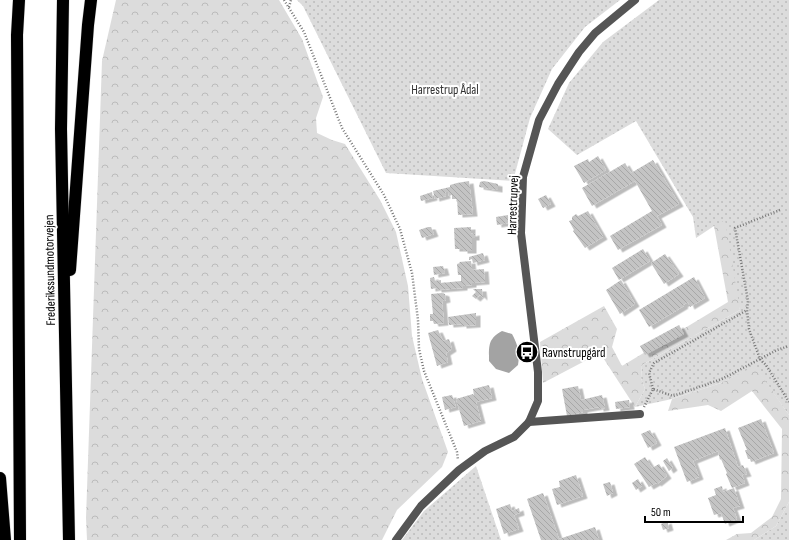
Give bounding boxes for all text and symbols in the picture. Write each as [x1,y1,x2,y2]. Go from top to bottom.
park label: Harrestrup Ådal [411,82,479,98]
street label: Harrestrupvej [504,175,522,235]
street label: Frederikssundmotorvejen [41,214,59,326]
bus stop icon: Ravnstrupgård [514,339,540,365]
place label: Ravnstrupgård [542,345,605,361]
scale bar [645,498,743,524]
text: 50 m [651,505,671,520]

